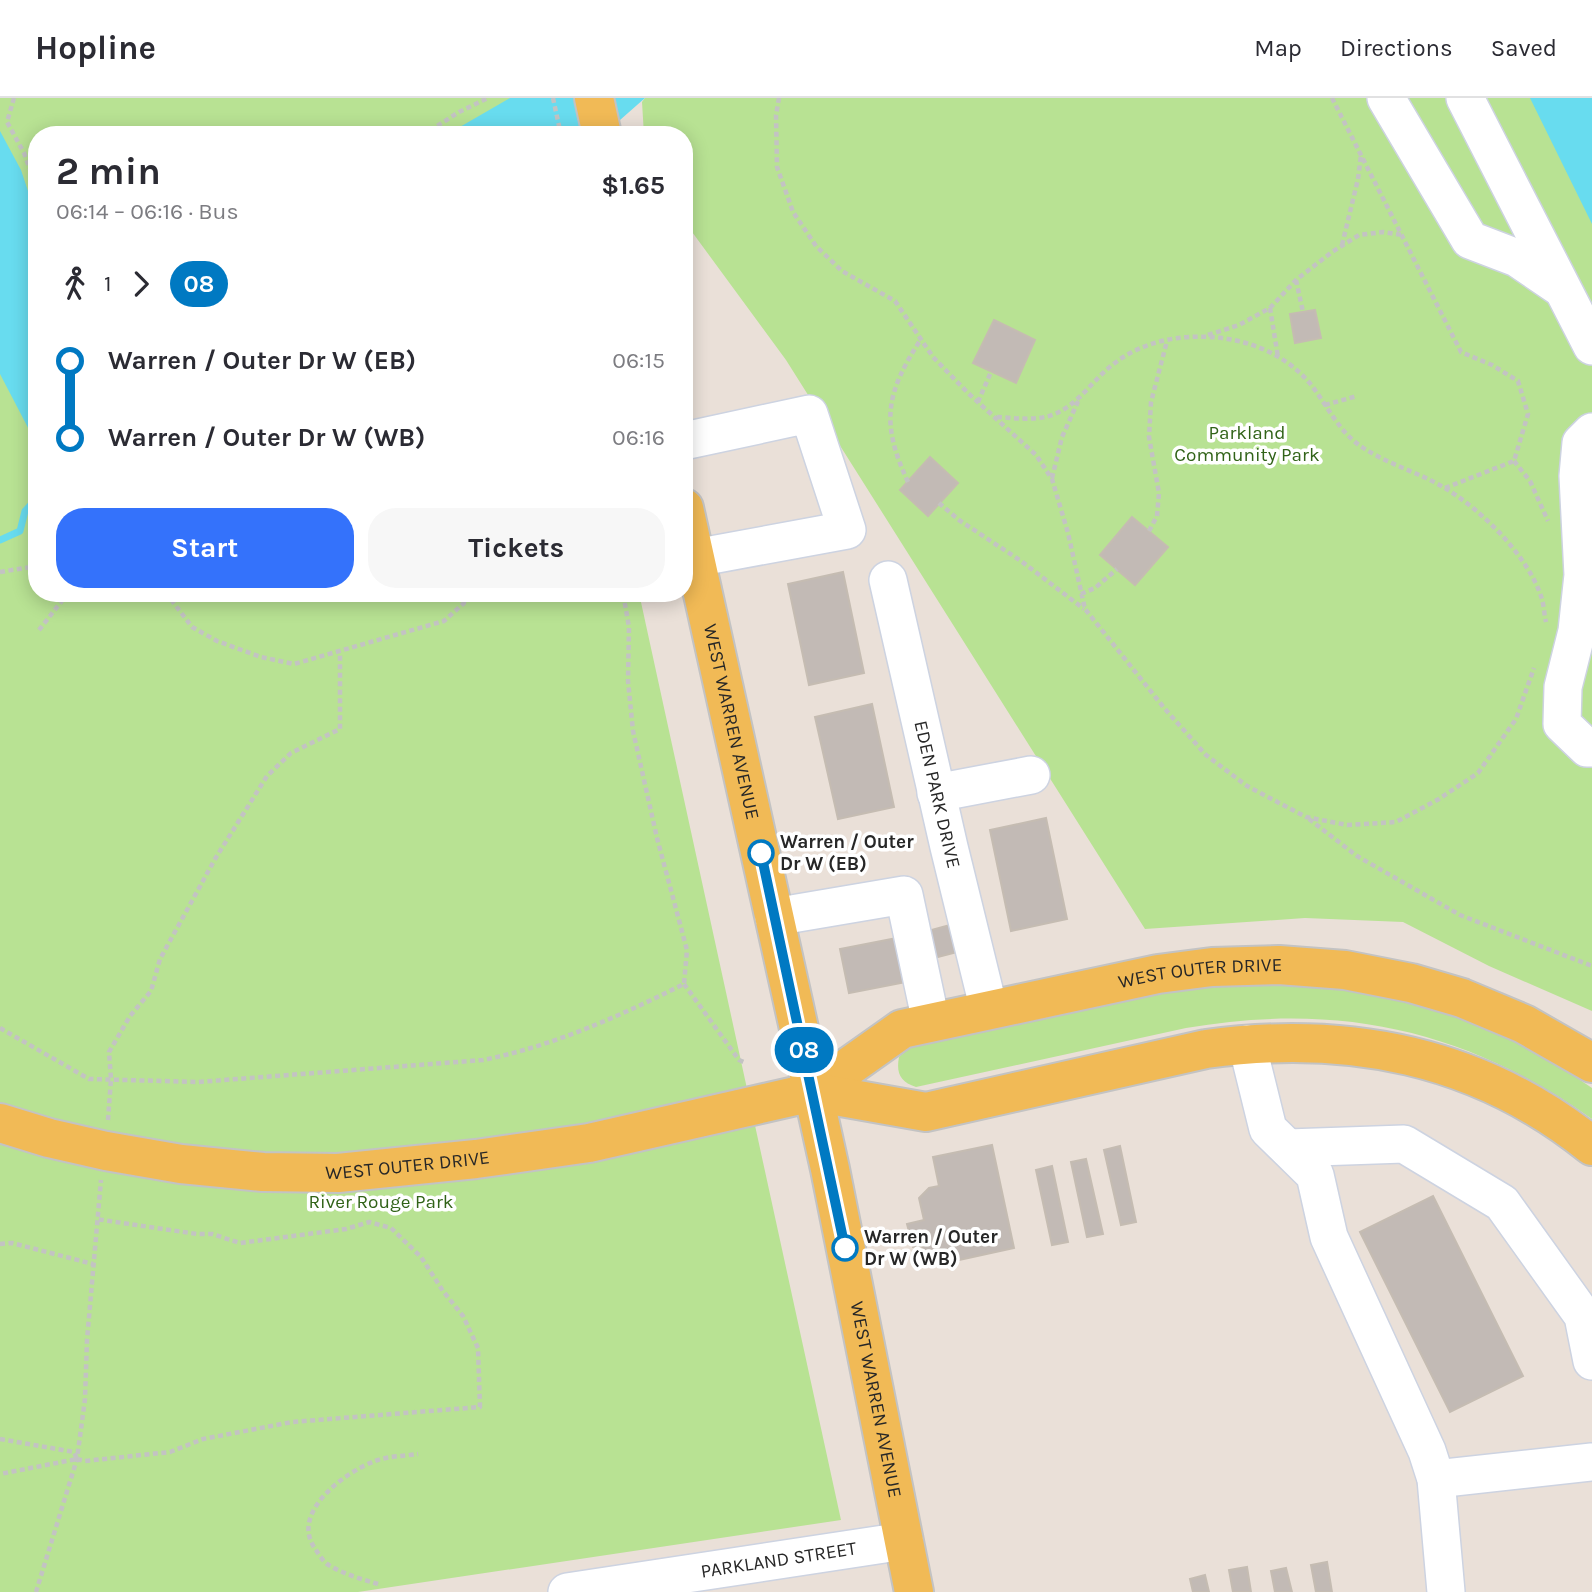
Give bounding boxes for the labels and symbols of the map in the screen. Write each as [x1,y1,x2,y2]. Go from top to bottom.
park label: Parkland Community Park [1174,422,1320,466]
street label: WEST WARREN AVENUE [699,622,764,822]
street label: EDEN PARK DRIVE [909,719,965,870]
place label: Warren / Outer Dr W (EB) [780,831,914,875]
marker: Warren / Outer Dr W (EB) [748,840,774,866]
street label: WEST OUTER DRIVE [1116,954,1283,993]
line badge: 08 [772,1027,836,1073]
street label: WEST OUTER DRIVE [325,1146,491,1184]
park label: River Rouge Park [308,1191,454,1213]
place label: Warren / Outer Dr W (WB) [864,1226,998,1270]
marker: Warren / Outer Dr W (WB) [832,1235,858,1261]
street label: WEST WARREN AVENUE [846,1299,906,1500]
street label: PARKLAND STREET [699,1537,858,1583]

